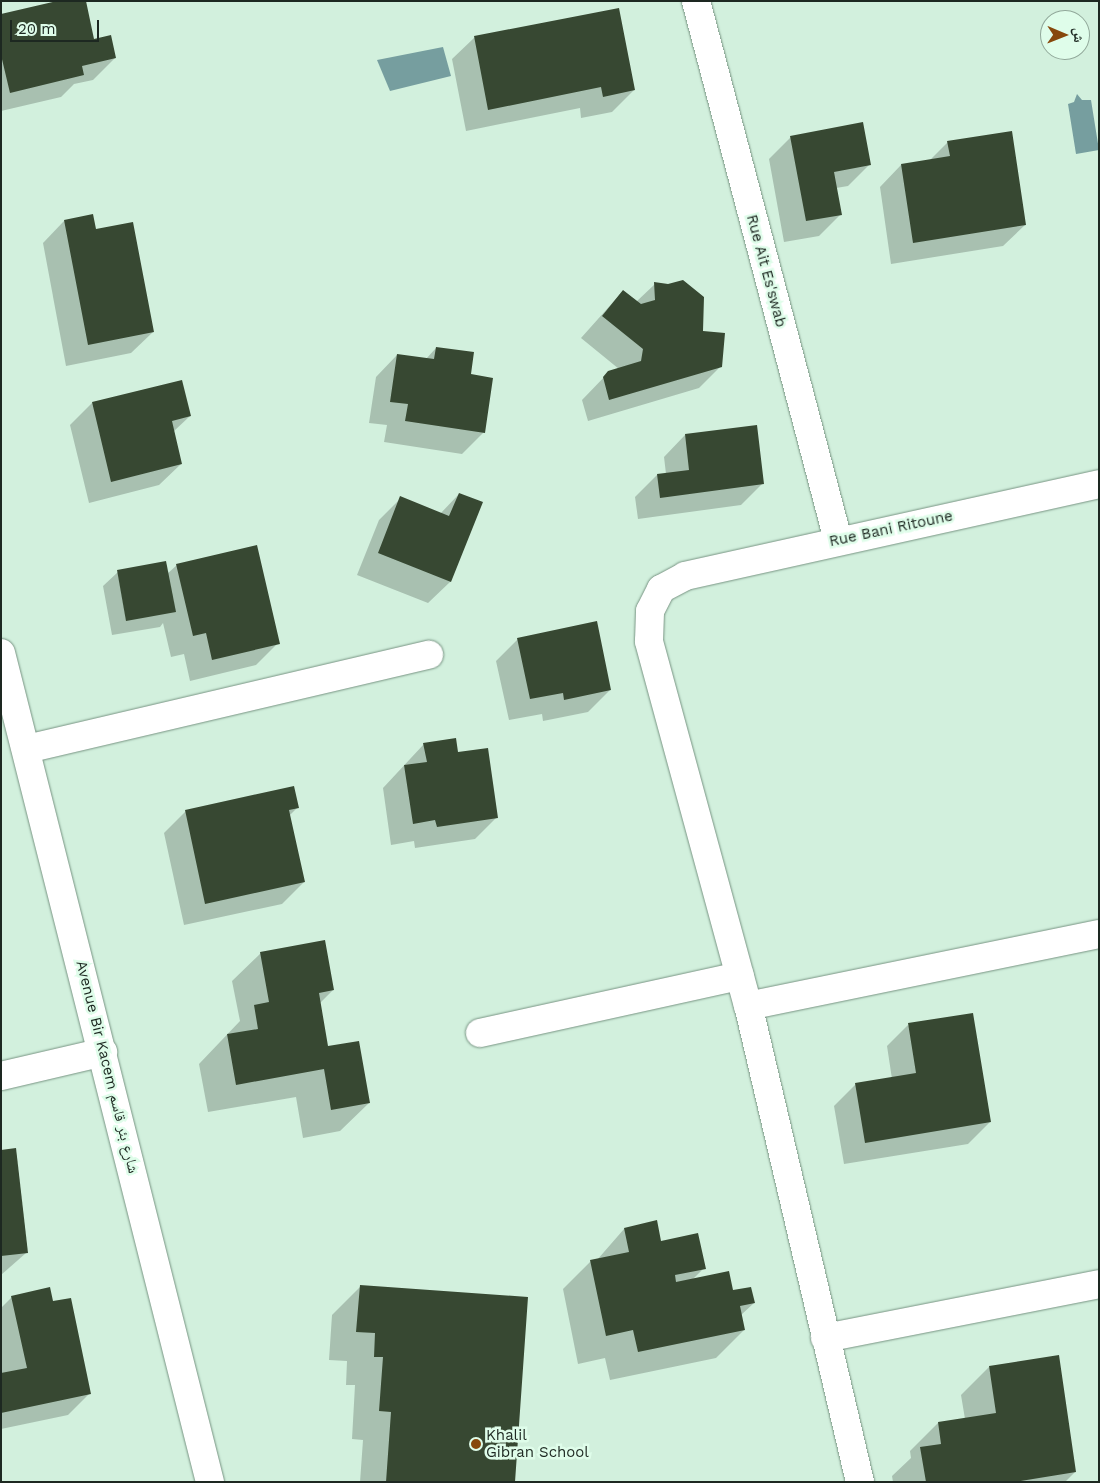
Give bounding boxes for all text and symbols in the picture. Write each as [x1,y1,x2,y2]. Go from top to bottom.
scale bar [12,10,101,42]
north arrow [1040,10,1090,60]
text: 20 m [18,20,56,38]
text: ش [1071,28,1087,43]
street label: Rue Ait Es'swab [742,212,790,330]
street label: Rue Bani Ritoune [828,507,954,551]
street label: Avenue Bir Kacem شارع بئر قاسم [72,959,142,1175]
place label: Khalil Gibran School [486,1426,589,1461]
marker: Khalil Gibran School [470,1438,482,1450]

